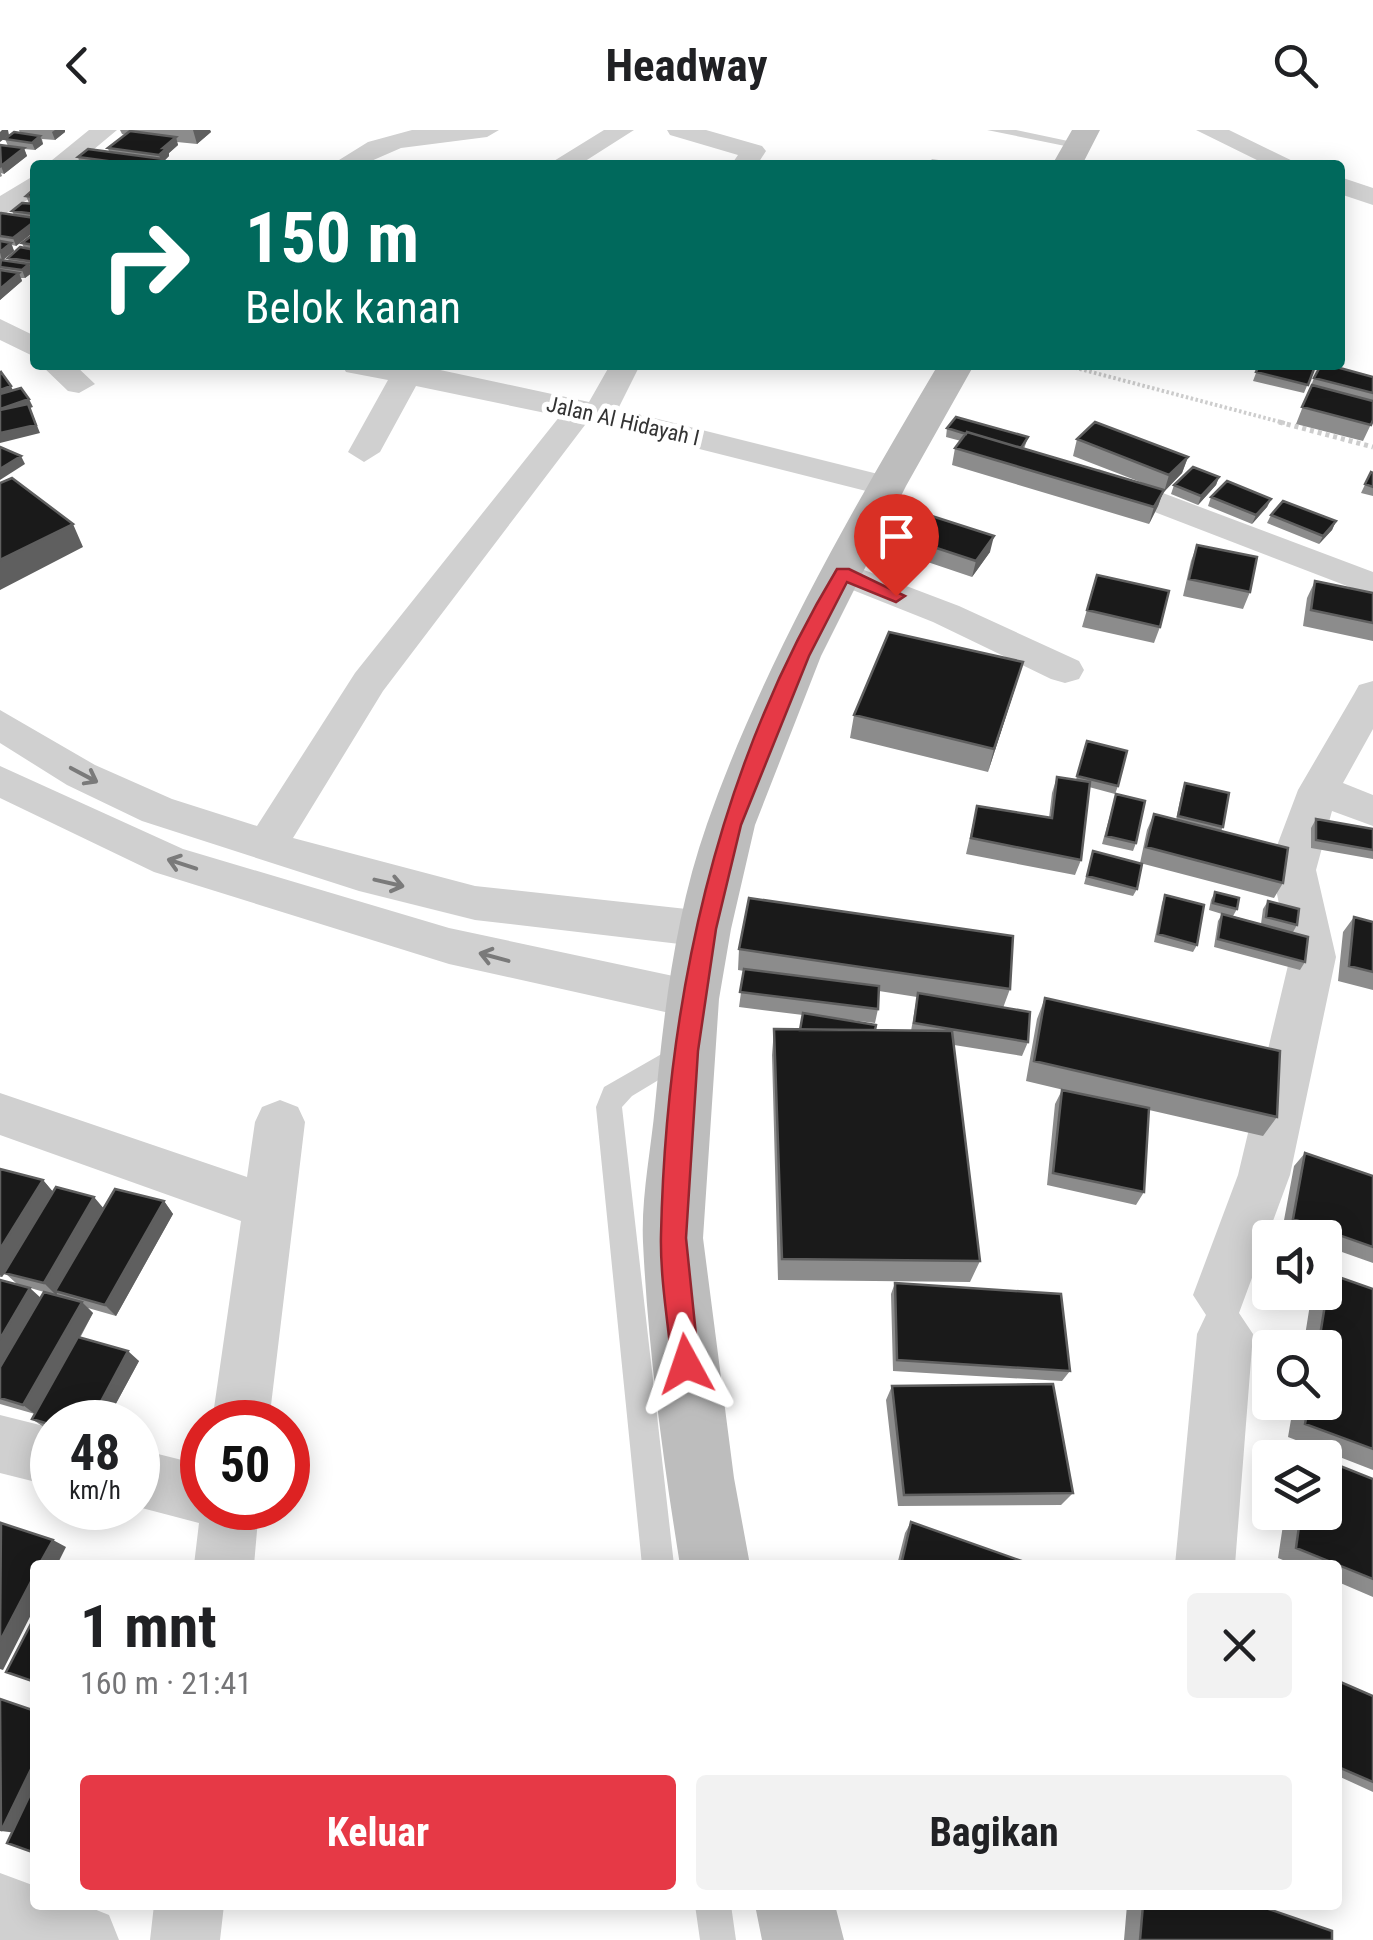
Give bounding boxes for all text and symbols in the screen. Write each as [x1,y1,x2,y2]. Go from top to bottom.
icon: back [50,38,105,93]
icon: search [1268,38,1323,93]
text: Headway [605,39,768,92]
text: 150 m [245,197,419,279]
icon: right [80,200,210,330]
text: Belok kanan [245,281,461,334]
street label: Jalan Al Hidayah I [544,391,702,451]
pin [854,494,939,597]
icon: arrive [869,509,924,564]
one-way arrow [68,765,98,785]
one-way arrow [167,854,199,872]
one-way arrow [373,874,404,893]
one-way arrow [479,947,510,966]
map controls [1252,1220,1342,1530]
button: sound [1252,1220,1342,1310]
position arrow [634,1312,738,1416]
button: search [1252,1330,1342,1420]
speed limit sign: 50 [180,1400,310,1530]
text: 48 [70,1424,120,1482]
button: layers [1252,1440,1342,1530]
text: km/h [69,1476,121,1505]
text: 1 mnt [80,1591,217,1662]
button: close [1187,1593,1292,1698]
text: 160 m · 21:41 [80,1664,252,1702]
button: Keluar [80,1775,676,1890]
button: Bagikan [696,1775,1292,1890]

